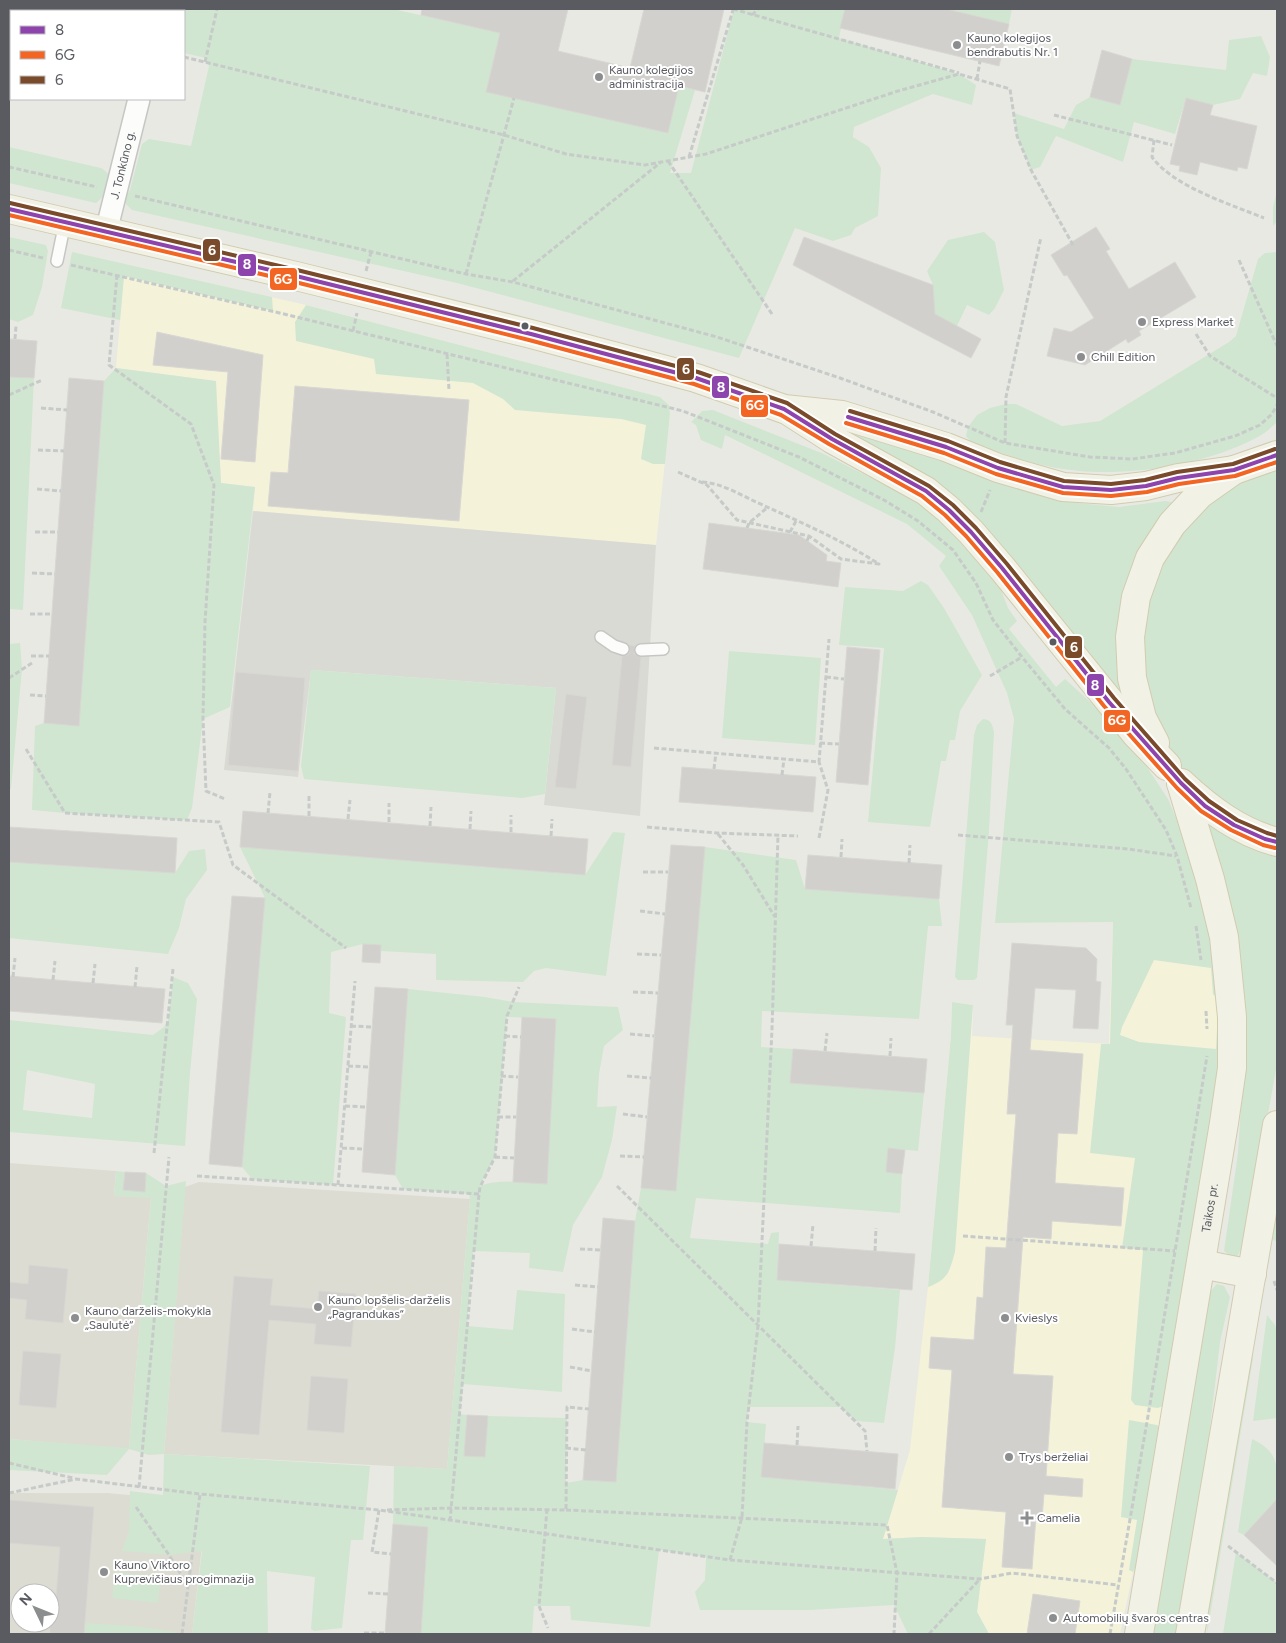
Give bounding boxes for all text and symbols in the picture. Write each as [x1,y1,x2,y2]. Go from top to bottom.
legend [10,10,185,100]
text: 8 [55,21,64,39]
place label: Kauno kolegijos bendrabutis Nr. 1 [967,31,1058,59]
marker: Kauno kolegijos bendrabutis Nr. 1 [951,39,963,51]
text: 6G [55,46,75,64]
place label: Kauno kolegijos administracija [609,63,694,91]
text: 6 [55,71,64,89]
marker: Kauno kolegijos administracija [593,71,605,83]
street label: J. Tonkūno g. [107,129,138,201]
line badge: 6 [202,238,221,262]
text: 6 [208,242,216,259]
line badge: 8 [237,253,257,277]
text: 8 [243,256,251,273]
line badge: 6G [269,267,298,291]
text: 6G [274,271,293,288]
place label: Express Market [1152,315,1234,329]
marker: Express Market [1136,316,1148,328]
unlabelled marker [520,321,530,331]
place label: Chill Edition [1091,350,1156,364]
marker: Chill Edition [1075,351,1087,363]
line badge: 6 [676,357,695,381]
text: 6 [682,361,690,378]
line badge: 8 [711,375,730,399]
text: 8 [717,379,725,396]
line badge: 6G [740,394,769,418]
text: 6G [746,397,765,414]
line badge: 6 [1064,635,1083,659]
unlabelled marker [1048,637,1058,647]
text: 6 [1070,639,1078,656]
line badge: 8 [1086,673,1105,697]
text: 8 [1091,677,1099,694]
line badge: 6G [1103,709,1131,733]
text: 6G [1108,712,1127,729]
street label: Taikos pr. [1199,1182,1221,1234]
place label: Kauno lopšelis-darželis „Pagrandukas“ [328,1293,451,1321]
marker: Kauno lopšelis-darželis „Pagrandukas“ [312,1301,324,1313]
place label: Kauno darželis-mokykla „Saulutė“ [85,1304,211,1332]
place label: Kvieslys [1015,1311,1058,1325]
marker: Kauno darželis-mokykla „Saulutė“ [69,1312,81,1324]
marker: Kvieslys [999,1312,1011,1324]
place label: Trys berželiai [1019,1450,1088,1464]
marker: Trys berželiai [1003,1451,1015,1463]
place label: Camelia [1037,1511,1080,1525]
marker: Camelia [1021,1512,1033,1524]
place label: Kauno Viktoro Kuprevičiaus progimnazija [114,1558,254,1586]
marker: Kauno Viktoro Kuprevičiaus progimnazija [98,1566,110,1578]
north arrow [10,1583,60,1633]
text: N [16,1590,36,1609]
place label: Automobilių švaros centras [1063,1611,1209,1625]
marker: Automobilių švaros centras [1047,1612,1059,1624]

